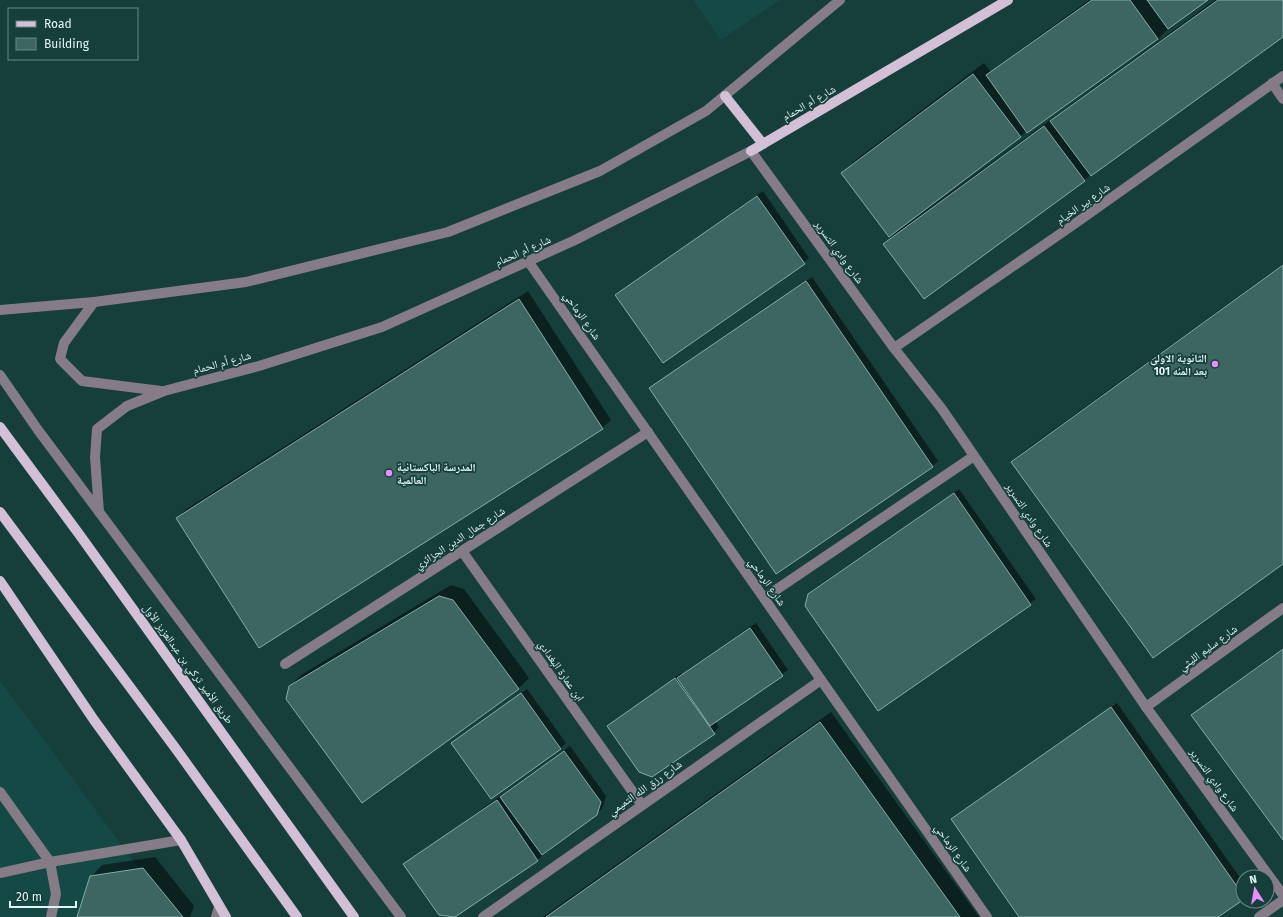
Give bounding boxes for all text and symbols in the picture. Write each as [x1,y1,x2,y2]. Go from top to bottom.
legend [8,8,138,60]
text: Road [44,17,72,31]
text: Building [44,37,90,51]
street label: شارع أم الحمام [779,82,838,124]
street label: شارع بير الخيام [1054,181,1112,227]
street label: شارع وادي التسرير [810,217,866,287]
street label: شارع أم الحمام [493,232,553,269]
street label: شارع الرماحي [559,290,603,344]
street label: شارع أم الحمام [191,348,253,377]
place label: الثانوية الاولى بعد المئه 101 [1150,352,1207,378]
marker: الثانوية الاولى بعد المئه 101 [1210,359,1220,369]
place label: المدرسة الباكستانية العالمية [397,461,476,487]
marker: المدرسة الباكستانية العالمية [384,468,394,478]
street label: شارع وادي التسرير [1001,480,1055,551]
street label: شارع جمال الدين الجزائري [413,504,508,573]
street label: شارع الرماحي [744,556,788,610]
street label: طريق الأمير تركي بن عبدالعزيز الأول [139,602,236,727]
street label: شارع سليم الليثي [1176,622,1241,675]
street label: ابن عمارة البغدادي [534,638,587,705]
street label: شارع وادي التسرير [1185,745,1241,815]
street label: شارع رزق الله التميمي [605,758,686,820]
street label: شارع الرماحي [930,822,974,876]
north arrow [1235,869,1275,909]
text: N [1248,873,1258,887]
scale bar [10,883,76,909]
text: 20 m [16,890,42,904]

